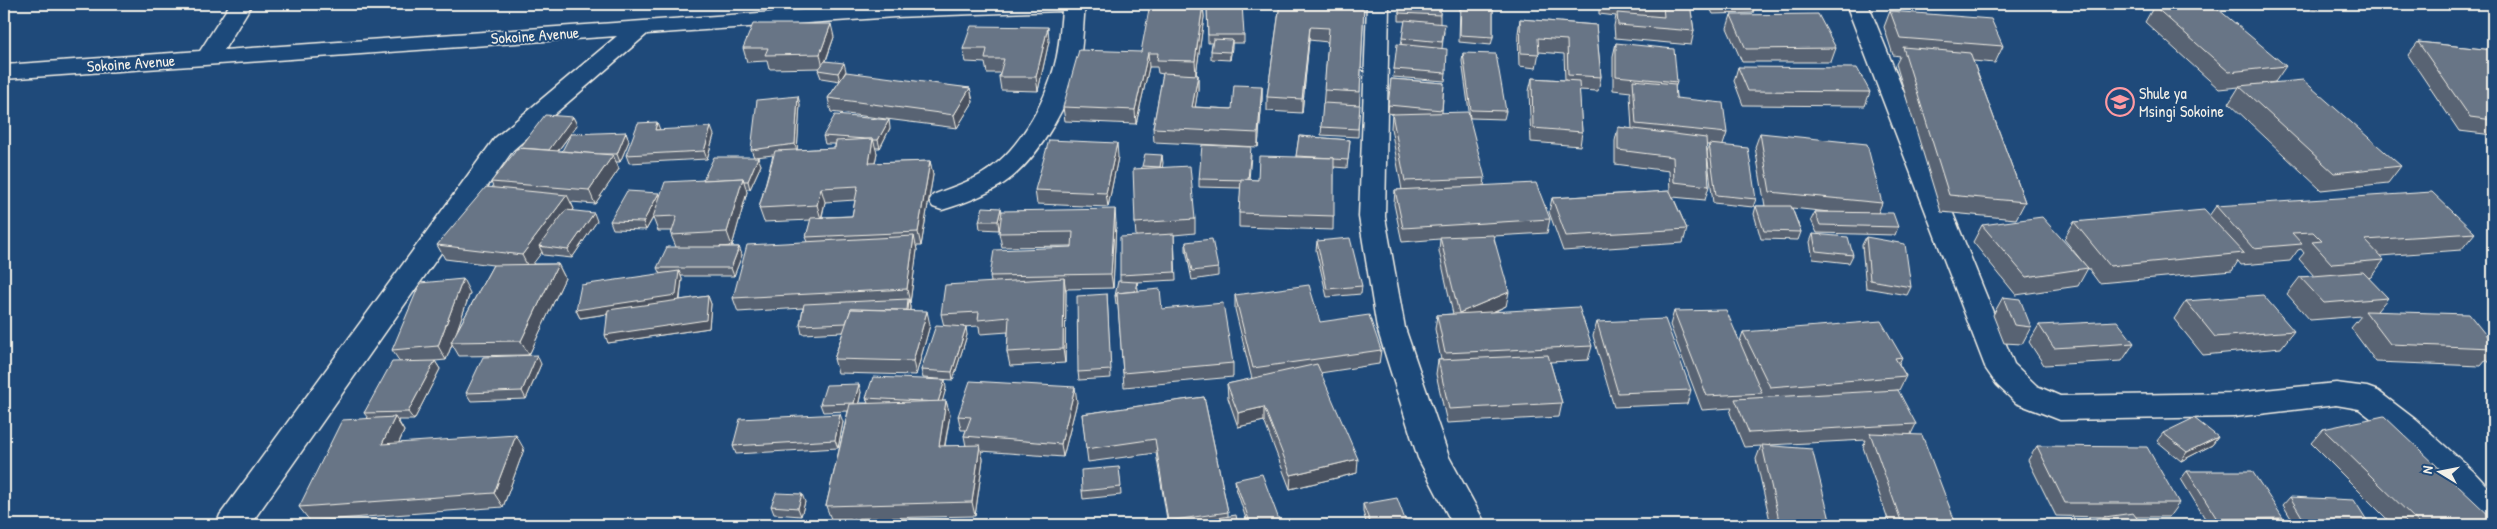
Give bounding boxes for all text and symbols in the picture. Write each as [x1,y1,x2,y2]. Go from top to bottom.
street label: Sokoine Avenue [490,21,580,49]
street label: Sokoine Avenue [86,49,176,77]
place label: Shule ya Msingi Sokoine [2139,82,2225,122]
school or university icon: Shule ya Msingi Sokoine [2105,87,2135,117]
north arrow [2414,446,2464,496]
text: N [2417,464,2437,475]

